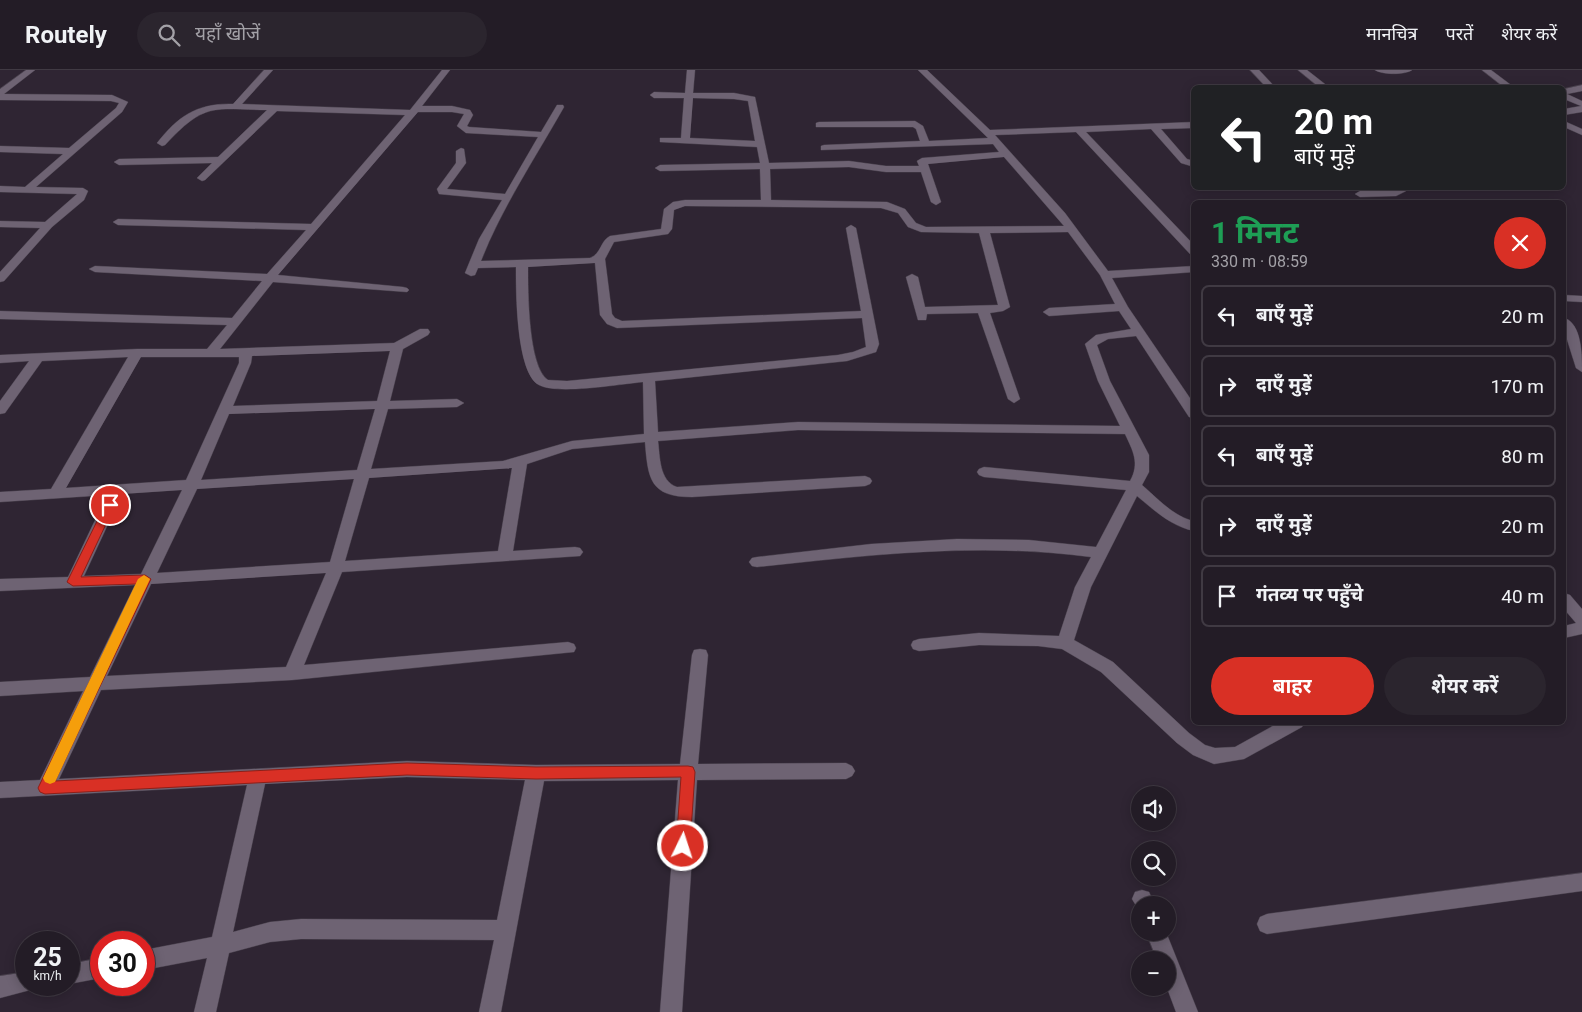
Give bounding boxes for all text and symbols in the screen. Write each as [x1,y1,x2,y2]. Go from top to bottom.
search box [137,12,487,57]
text: Routely [25,21,107,49]
icon: search [155,21,183,49]
text: यहाँ खोजें [195,22,260,45]
text: मानचित्र [1366,23,1417,44]
text: परतें [1445,23,1473,44]
text: शेयर करें [1501,23,1557,44]
text: 20 m [1294,102,1373,143]
icon: left [1211,105,1276,170]
text: बाएँ मुड़ें [1294,144,1355,169]
text: 1 मिनट [1211,215,1299,250]
button: close [1494,217,1546,269]
text: 330 m · 08:59 [1211,252,1308,271]
icon: left [1213,302,1241,330]
text: बाएँ मुड़ें [1256,303,1313,326]
text: 20 m [1501,305,1544,328]
icon: right [1213,372,1241,400]
text: दाएँ मुड़ें [1256,373,1312,396]
text: 170 m [1491,375,1544,398]
icon: left [1213,442,1241,470]
text: बाएँ मुड़ें [1256,443,1313,466]
text: 80 m [1501,445,1544,468]
pin [89,484,131,526]
icon: arrive [96,491,124,519]
icon: right [1213,512,1241,540]
text: दाएँ मुड़ें [1256,513,1312,536]
text: 20 m [1501,515,1544,538]
icon: arrive [1213,582,1241,610]
text: गंतव्य पर पहुँचे [1256,583,1363,606]
text: 40 m [1501,585,1544,608]
button: बाहर [1211,657,1374,715]
button: शेयर करें [1384,657,1546,715]
map controls [1131,786,1176,996]
button: sound [1131,786,1176,831]
position arrow [656,819,708,871]
button: search [1131,841,1176,886]
button: + [1131,896,1176,941]
speed limit sign: 30 [90,931,155,996]
text: 25 [33,943,62,972]
button: − [1131,951,1176,996]
text: km/h [33,969,62,983]

